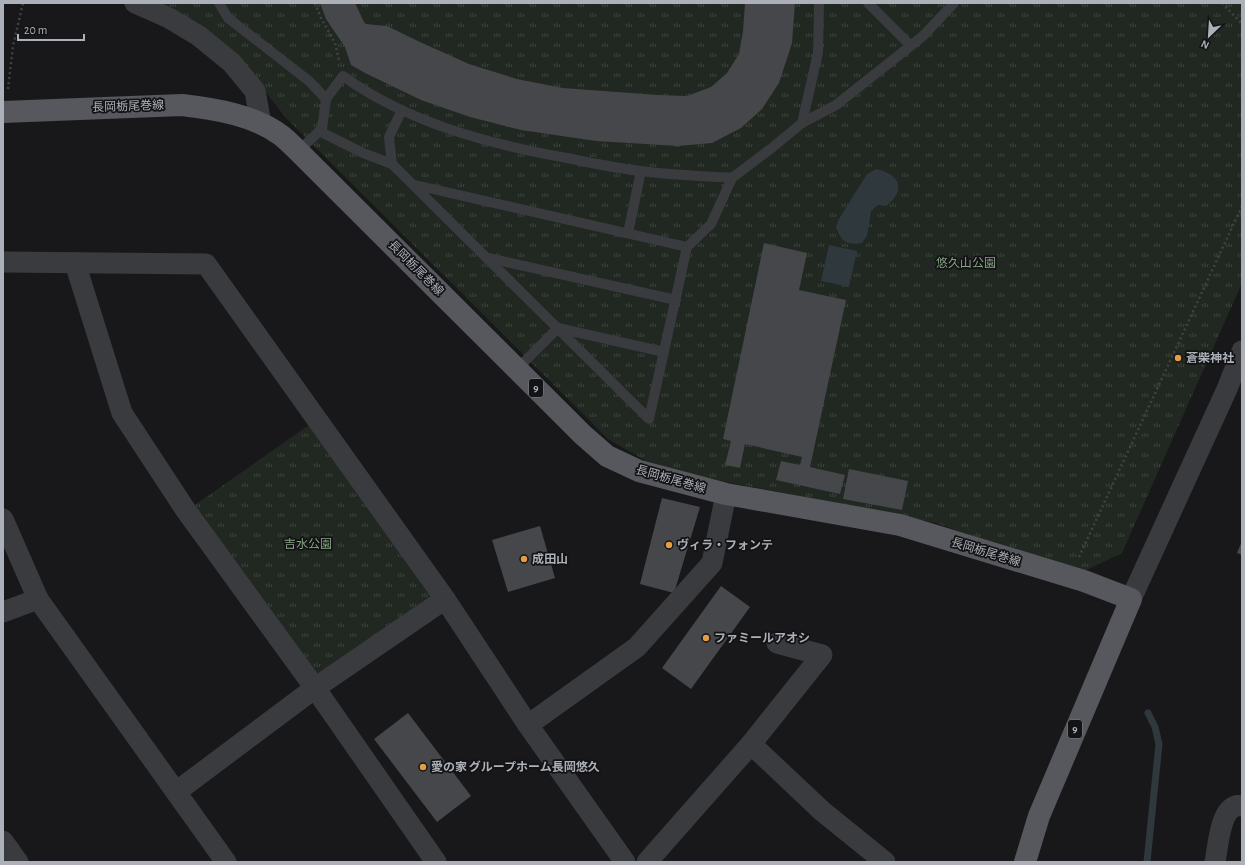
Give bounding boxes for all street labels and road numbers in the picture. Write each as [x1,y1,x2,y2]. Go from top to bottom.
street label: 長岡栃尾巻線 [92,98,164,113]
street label: 長岡栃尾巻線 [386,238,446,298]
road number: 9 [529,379,543,397]
street label: 長岡栃尾巻線 [635,462,708,495]
street label: 長岡栃尾巻線 [950,535,1022,568]
road number: 9 [1068,720,1082,738]

